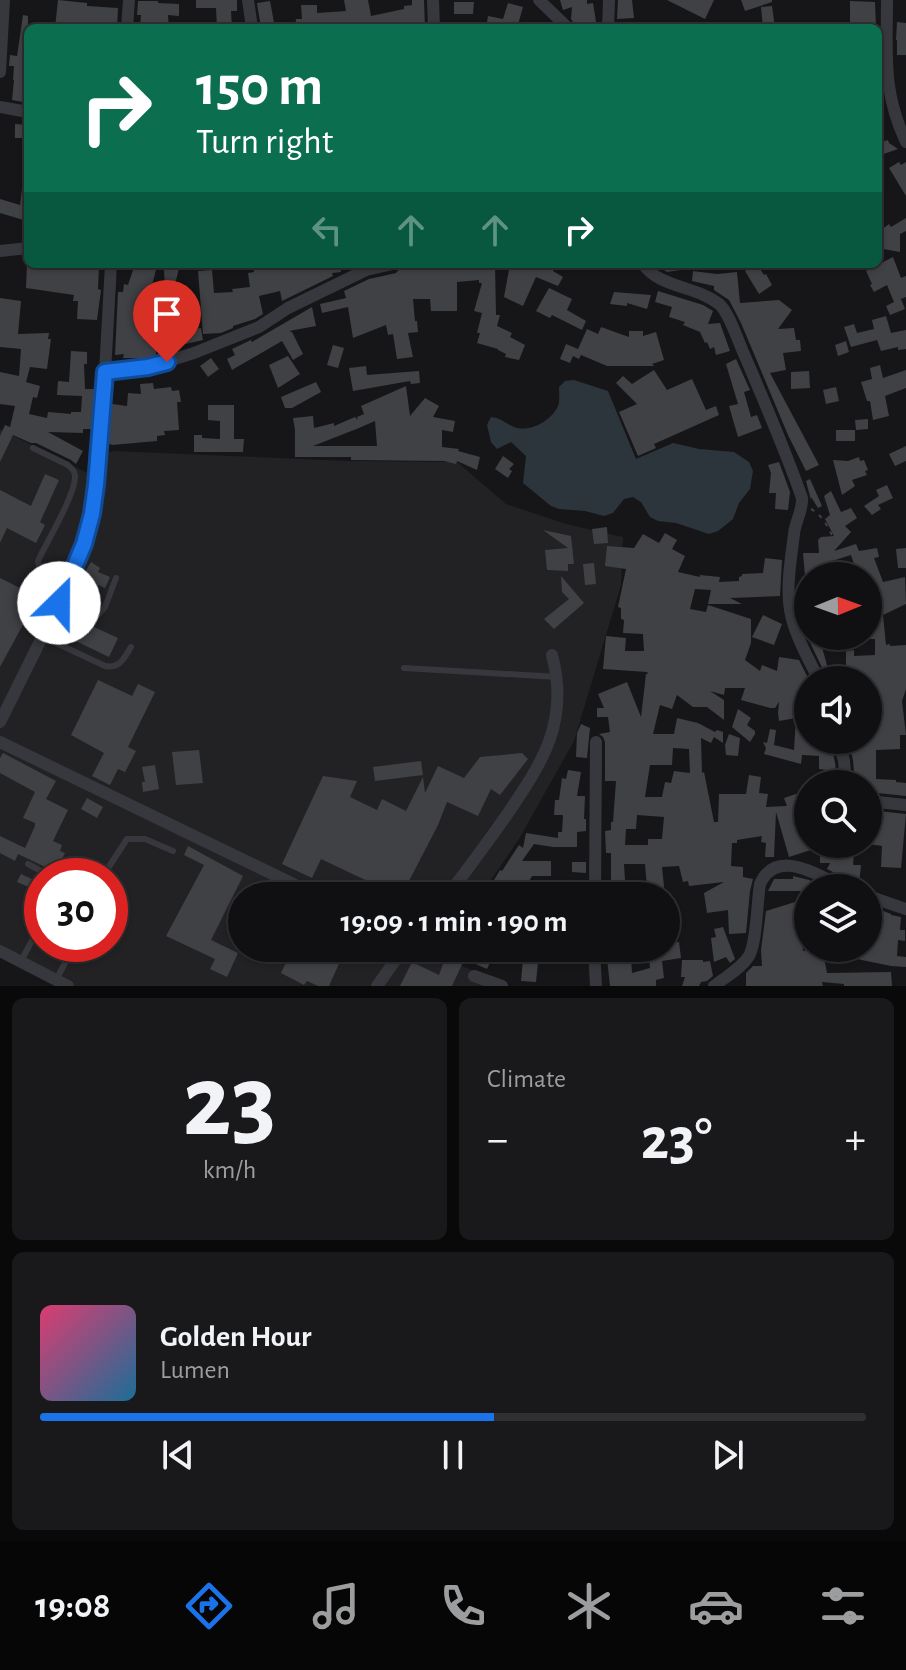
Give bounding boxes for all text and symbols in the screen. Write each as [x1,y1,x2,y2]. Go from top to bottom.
icon: right [64,56,168,160]
text: 150 m [196,59,323,115]
text: Turn right [196,124,333,160]
icon: left [305,208,349,252]
icon: ahead [389,208,433,252]
icon: ahead [473,208,517,252]
icon: right [557,208,601,252]
pin [133,280,201,362]
icon: arrive [145,292,189,336]
position arrow [17,561,101,645]
north arrow [794,562,882,650]
map controls [794,562,882,962]
button: sound [794,666,882,754]
button: search [794,770,882,858]
speed limit sign: 30 [24,858,128,962]
button: layers [794,874,882,962]
text: 19:09 · 1 min · 190 m [340,907,568,937]
text: 23 [183,1051,276,1155]
text: Climate [487,1066,566,1092]
text: 23° [641,1110,712,1170]
text: − [487,1118,508,1162]
text: + [845,1118,866,1162]
text: km/h [203,1157,256,1183]
text: Golden Hour [160,1322,312,1352]
text: Lumen [160,1357,230,1383]
icon: previous [156,1433,200,1477]
icon: pause [431,1433,475,1477]
icon: next [706,1433,750,1477]
icon: directions [181,1578,237,1634]
icon: music [308,1578,364,1634]
icon: phone [435,1578,491,1634]
icon: climate [561,1578,617,1634]
icon: car [688,1578,744,1634]
icon: filters [815,1578,871,1634]
text: 19:08 [35,1588,110,1624]

